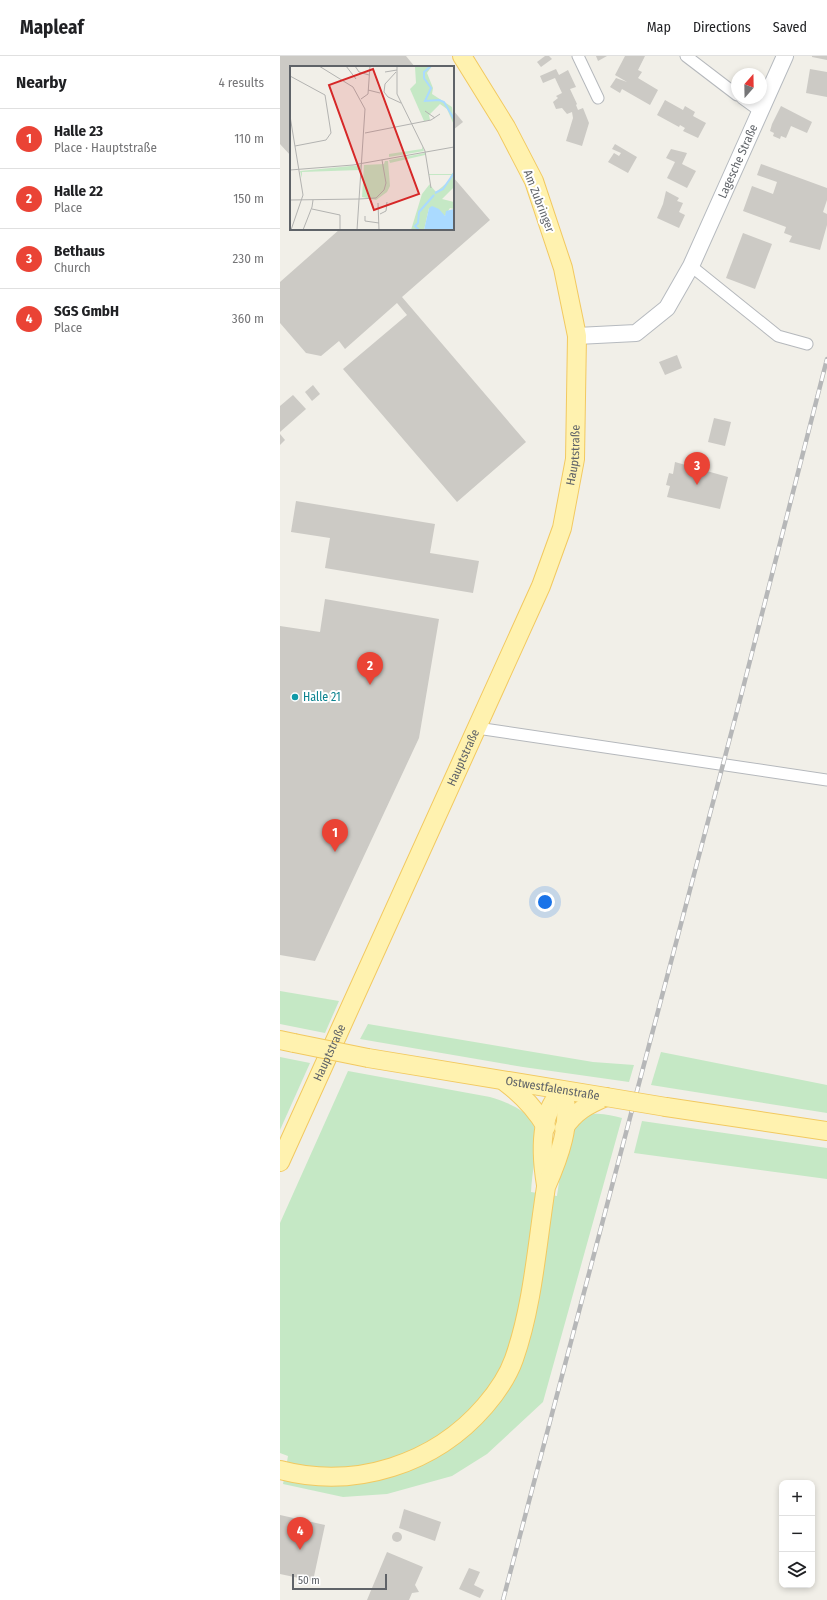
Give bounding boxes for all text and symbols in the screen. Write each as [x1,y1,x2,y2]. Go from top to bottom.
text: Mapleaf [20,16,84,39]
text: Map [647,19,671,36]
text: Directions [693,19,751,36]
text: Saved [773,19,807,36]
inset map [290,66,454,230]
north arrow [731,68,767,104]
text: Nearby [16,72,67,93]
text: 4 results [218,75,264,90]
text: Halle 23 [54,122,103,140]
street label: Lagesche Straße [715,122,761,201]
text: 1 [26,131,32,146]
text: 110 m [234,131,264,146]
text: Place · Hauptstraße [54,140,157,155]
street label: Am Zubringer [521,168,558,235]
text: Halle 22 [54,182,103,200]
text: 2 [26,191,32,206]
text: 150 m [233,191,264,206]
text: Place [54,200,82,215]
text: Bethaus [54,242,105,260]
text: 3 [26,251,32,266]
text: 230 m [233,251,264,266]
text: Church [54,260,91,275]
text: SGS GmbH [54,302,119,320]
text: 4 [26,311,32,326]
text: 360 m [232,311,264,326]
text: Place [54,320,82,335]
street label: Hauptstraße [563,425,583,487]
pin: 3 [684,452,710,485]
pin: 2 [357,652,383,685]
place label: Halle 21 [303,690,341,704]
marker: Halle 21 [290,692,300,702]
street label: Hauptstraße [444,727,482,788]
pin: 1 [322,819,348,852]
your location [535,892,555,912]
street label: Hauptstraße [311,1022,349,1083]
street label: Ostwestfalenstraße [504,1074,601,1103]
map controls [779,1480,815,1588]
button: + [779,1480,815,1516]
button: − [779,1516,815,1552]
pin: 4 [287,1517,313,1550]
button: layers [779,1552,815,1588]
scale bar [292,1572,387,1591]
text: 50 m [298,1574,320,1587]

